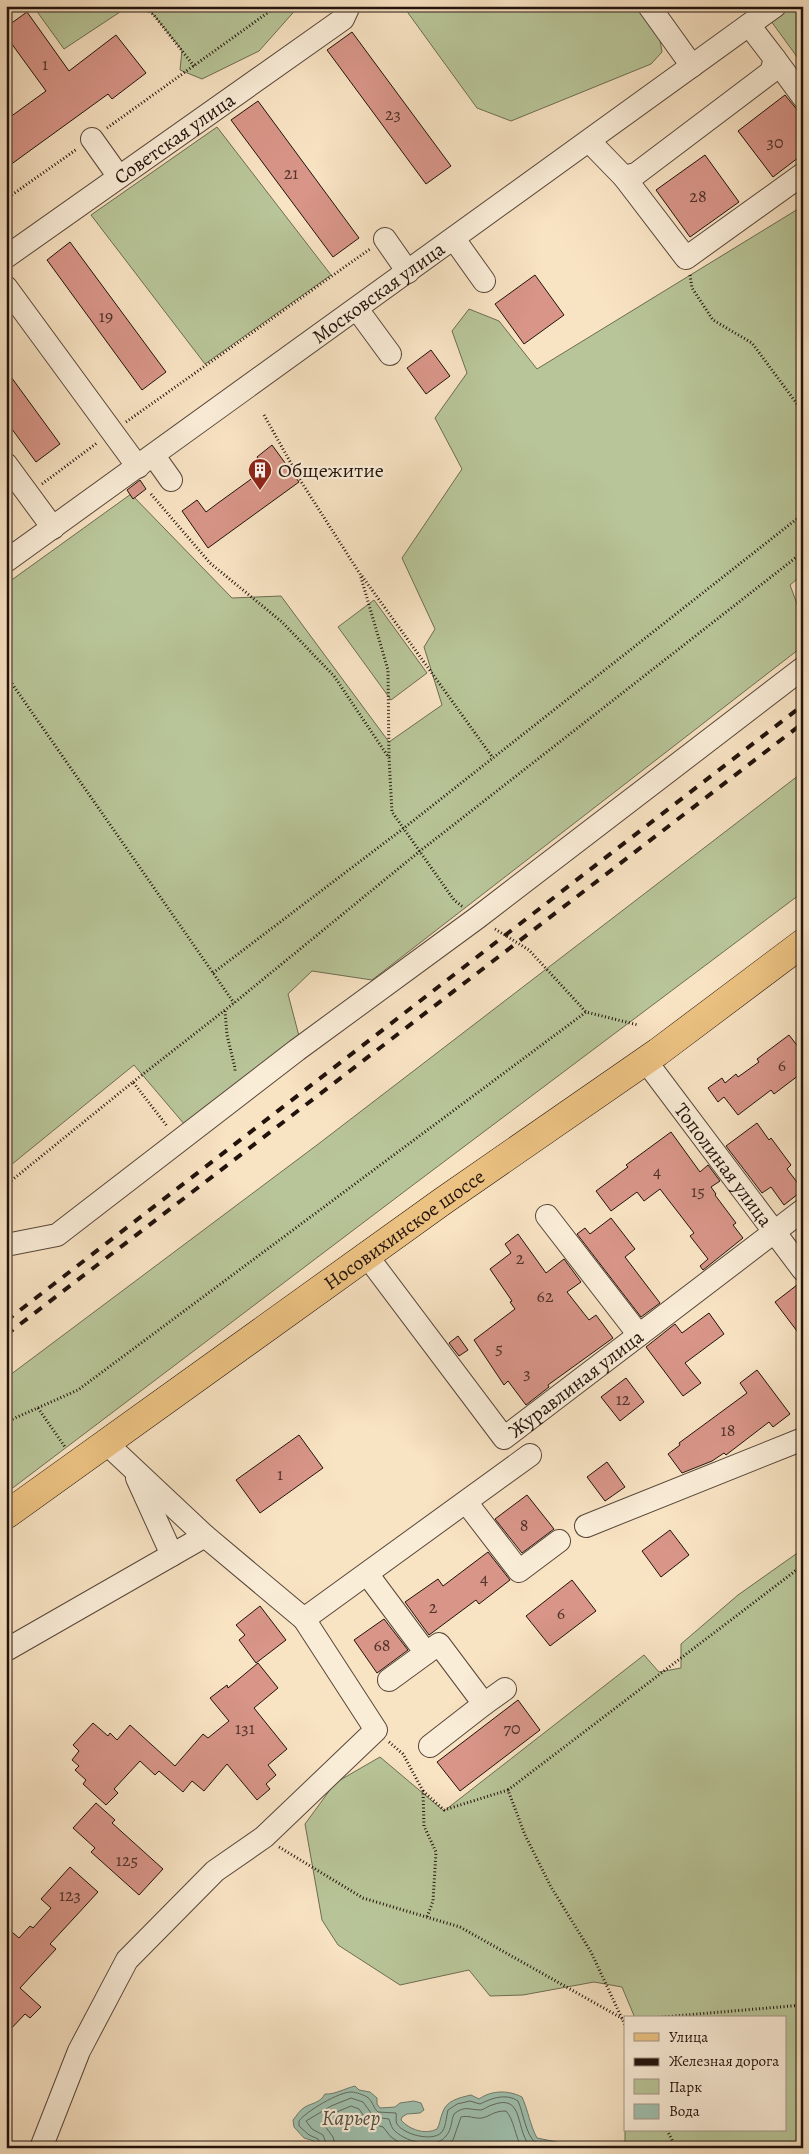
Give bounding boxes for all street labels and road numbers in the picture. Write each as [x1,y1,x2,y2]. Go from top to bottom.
street label: Советская улица [109,86,241,191]
street label: Московская улица [307,235,451,350]
street label: Тополиная улица [668,1097,779,1233]
street label: Носовихинское шоссе [318,1163,490,1296]
street label: Журавлиная улица [503,1323,650,1444]

